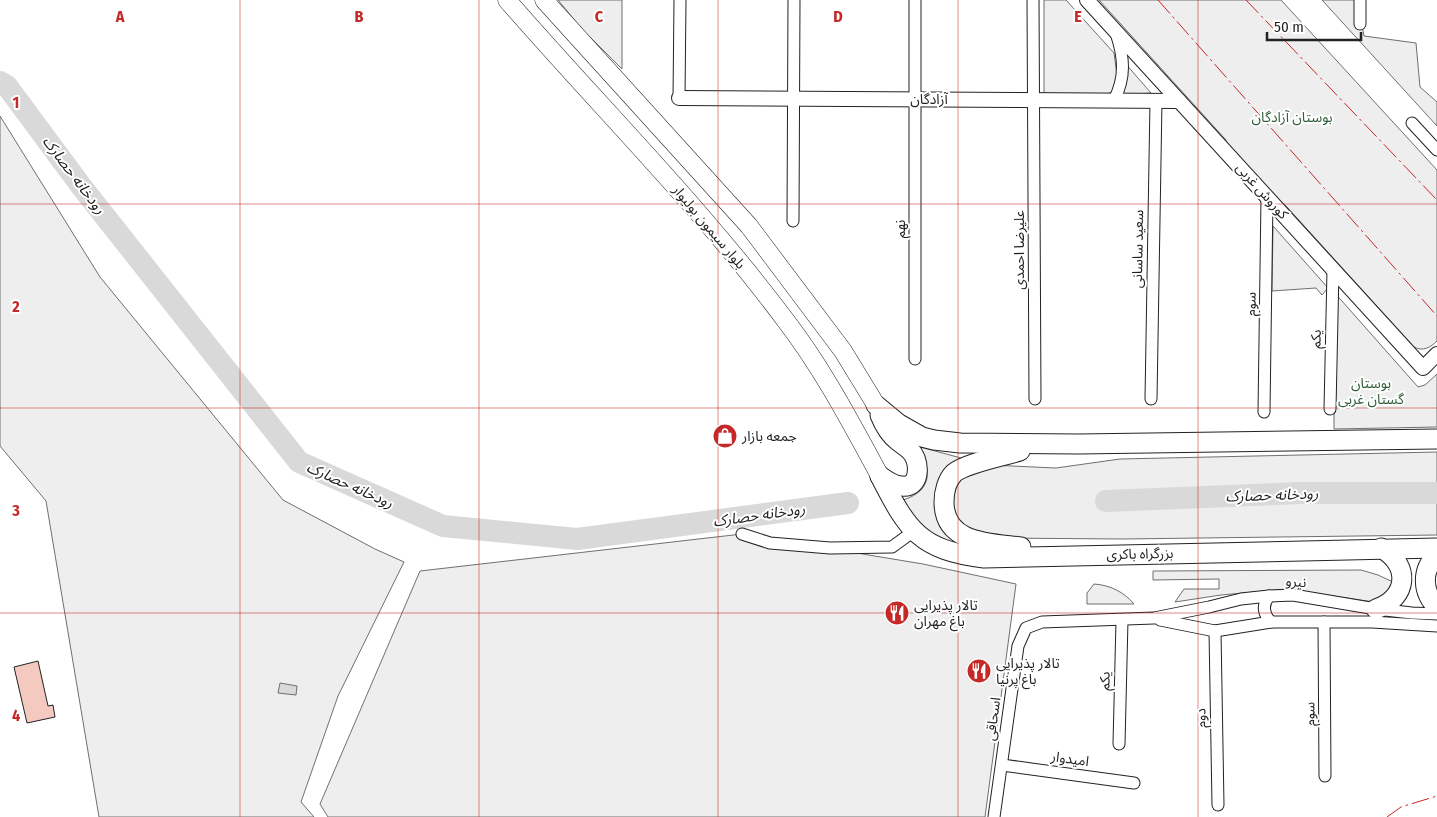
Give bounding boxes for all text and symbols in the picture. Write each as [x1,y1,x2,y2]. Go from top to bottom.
text: A [115,7,125,26]
text: B [355,7,364,26]
text: C [595,7,604,26]
text: D [833,7,843,26]
text: E [1074,7,1082,26]
scale bar [1267,10,1361,42]
text: 50 m [1274,18,1304,36]
street label: آزادگان [910,91,949,108]
text: 1 [13,93,19,112]
park label: بوستان آزادگان [1251,109,1333,126]
water label: رودخانه حصارک [39,133,109,218]
street label: کوروش غربی [1232,159,1292,223]
street label: بلوار سیمون بولیوار [668,181,749,273]
street label: علیرضا احمدی [1011,210,1028,290]
street label: سعید ساسانی [1129,210,1147,288]
street label: نهم [892,219,911,238]
street label: سوم [1242,292,1262,316]
text: 2 [11,297,20,316]
street label: یکم [1307,329,1327,349]
park label: بوستان گستان غربی [1338,375,1404,408]
shop icon: جمعه بازار [712,423,738,449]
place label: جمعه بازار [741,428,797,445]
water label: رودخانه حصارک [304,458,397,512]
water label: رودخانه حصارک [1225,484,1319,506]
water label: رودخانه حصارک [712,500,807,530]
text: 3 [11,501,20,520]
street label: بزرگراه باکری [1106,545,1174,563]
street label: نیرو [1285,573,1307,591]
place label: تالار پذیرایی باغ مهران [914,597,978,632]
restaurant icon: تالار پذیرایی باغ مهران [884,600,910,626]
place label: تالار پذیرایی باغ پرنیا [996,655,1060,690]
restaurant icon: تالار پذیرایی باغ پرنیا [966,658,992,684]
street label: یکم [1096,671,1116,691]
street label: اسحاقی [982,696,1004,742]
street label: سوم [1301,702,1321,726]
text: 4 [12,706,20,725]
street label: دوم [1192,708,1212,728]
street label: امیدوار [1049,748,1090,770]

